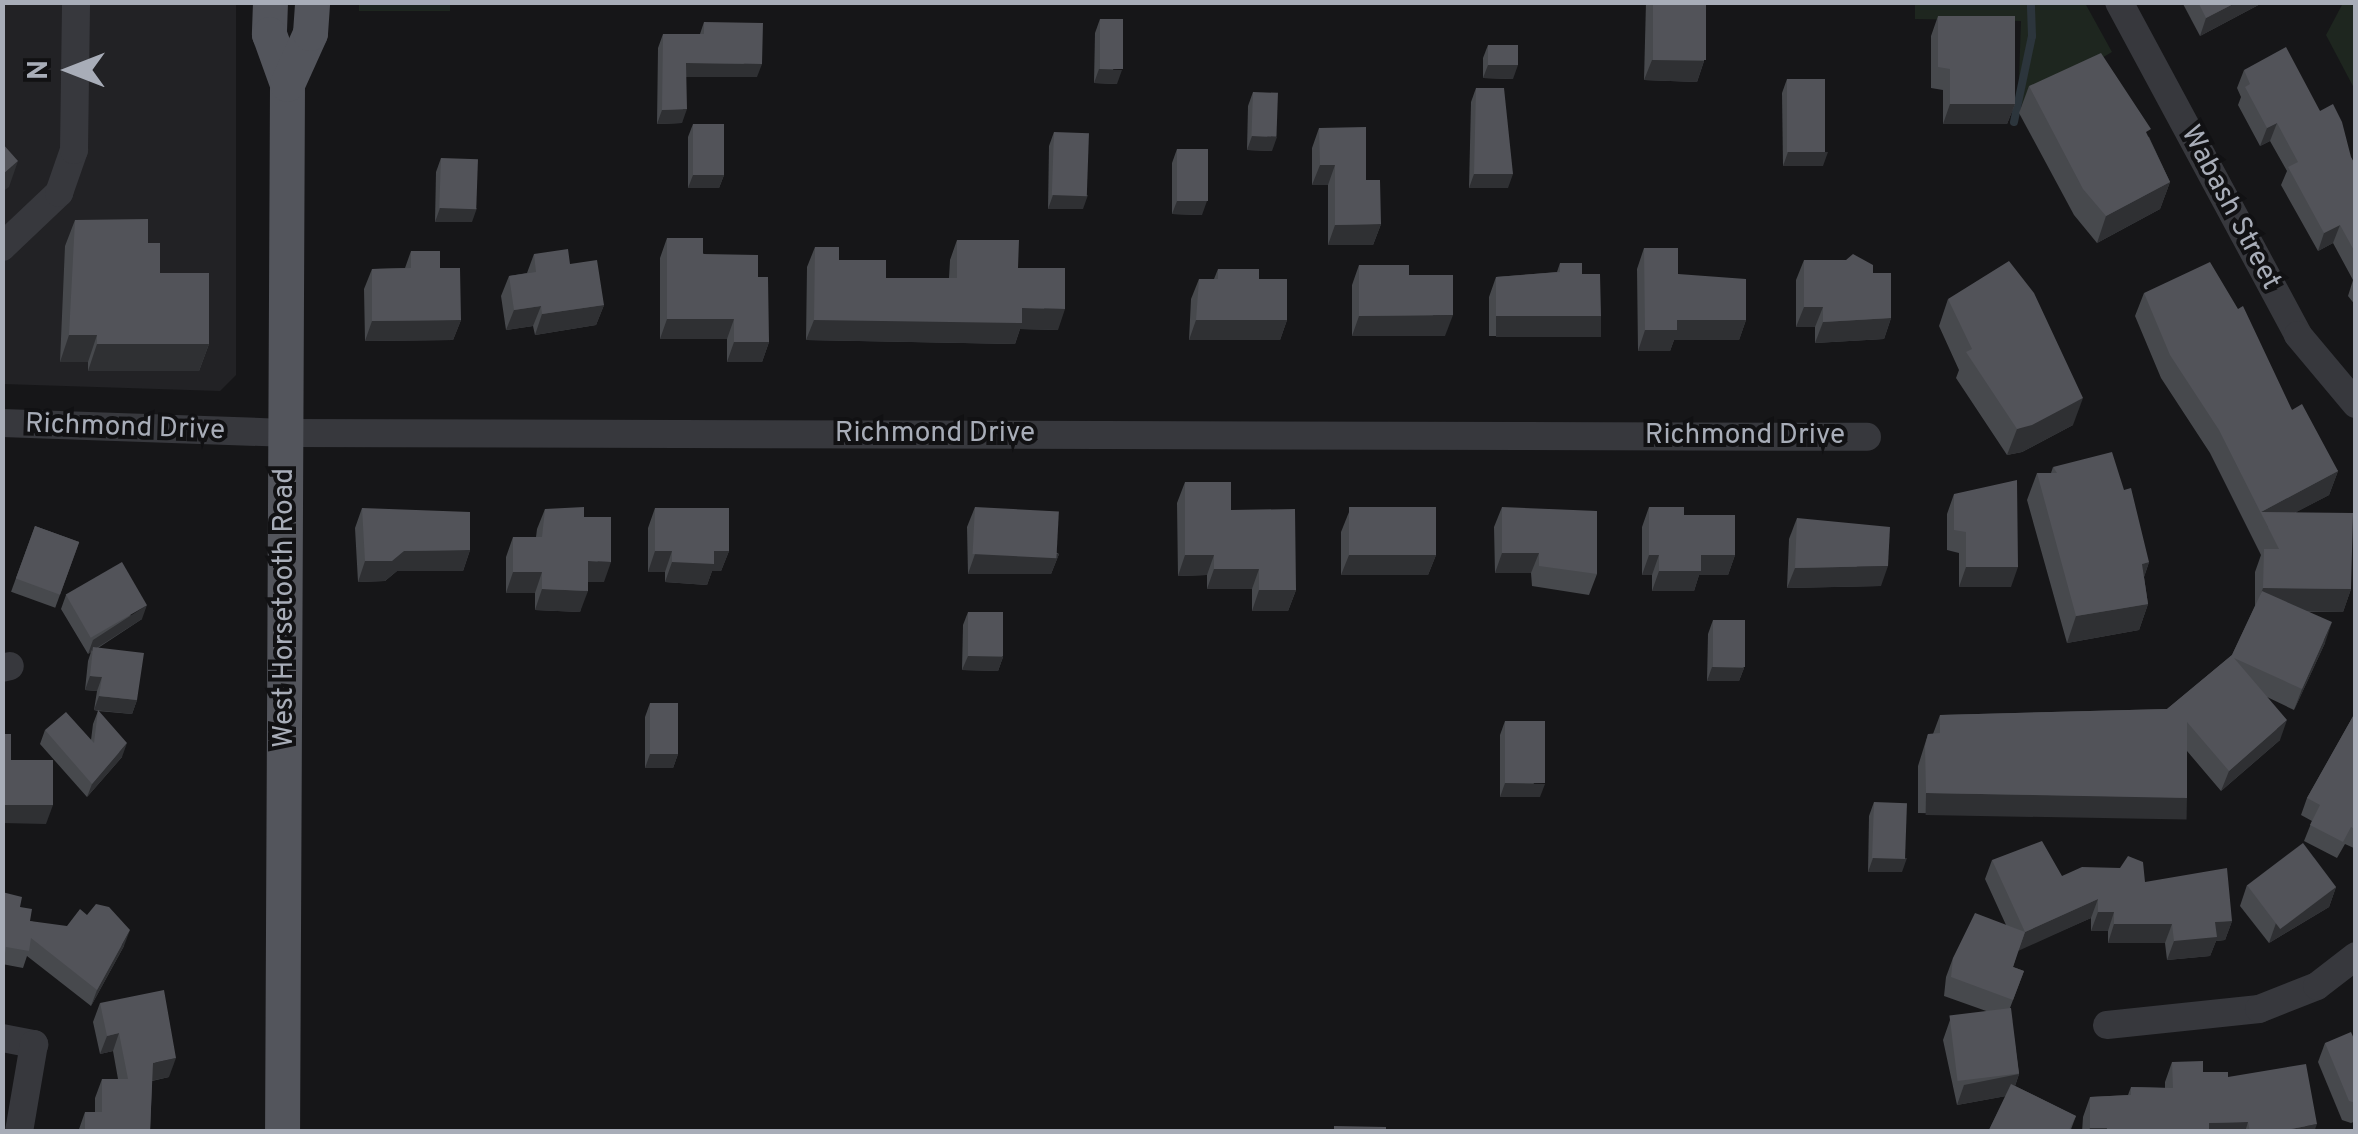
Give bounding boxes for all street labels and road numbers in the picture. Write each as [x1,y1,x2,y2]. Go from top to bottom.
street label: Wabash Street [2173,120,2287,296]
street label: Richmond Drive [24,408,226,448]
street label: Richmond Drive [835,417,1035,451]
street label: Richmond Drive [1645,419,1845,453]
street label: West Horsetooth Road [268,468,302,748]

